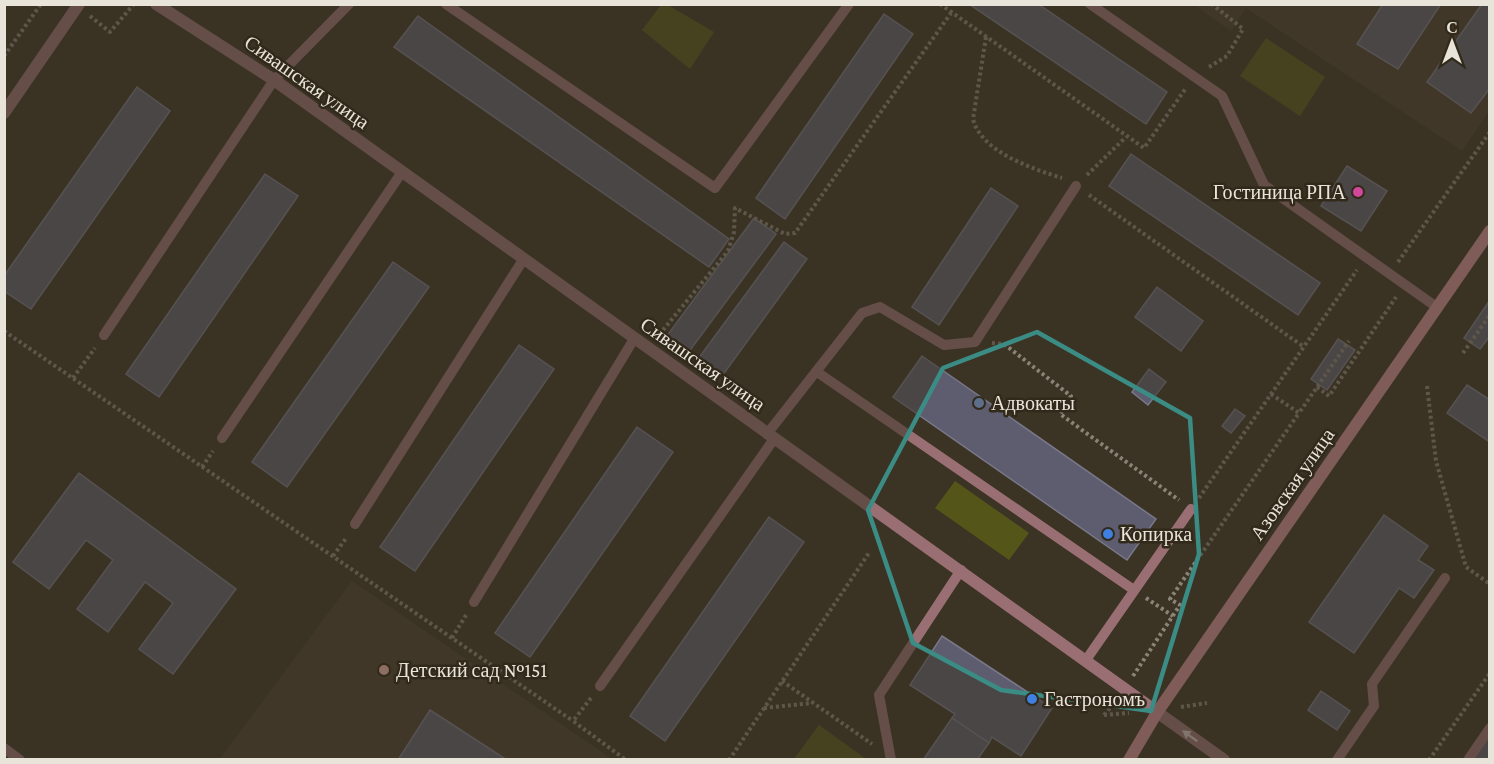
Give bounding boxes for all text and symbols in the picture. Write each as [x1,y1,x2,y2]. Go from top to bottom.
north arrow [1422,12,1482,72]
text: С [1446,19,1458,36]
street label: Сивашская улица [240,31,374,134]
place label: Гостиница РПА [1213,181,1347,204]
marker: Гостиница РПА [1351,185,1365,199]
street label: Сивашская улица [636,313,770,416]
place label: Адвокаты [991,392,1075,415]
marker: Адвокаты [972,396,986,410]
street label: Азовская улица [1245,424,1339,545]
place label: Копирка [1120,523,1192,546]
marker: Копирка [1101,527,1115,541]
place label: Детский сад №151 [396,659,547,682]
marker: Детский сад №151 [377,663,391,677]
place label: Гастрономъ [1044,688,1145,711]
marker: Гастрономъ [1025,692,1039,706]
one-way arrow [1183,730,1199,742]

